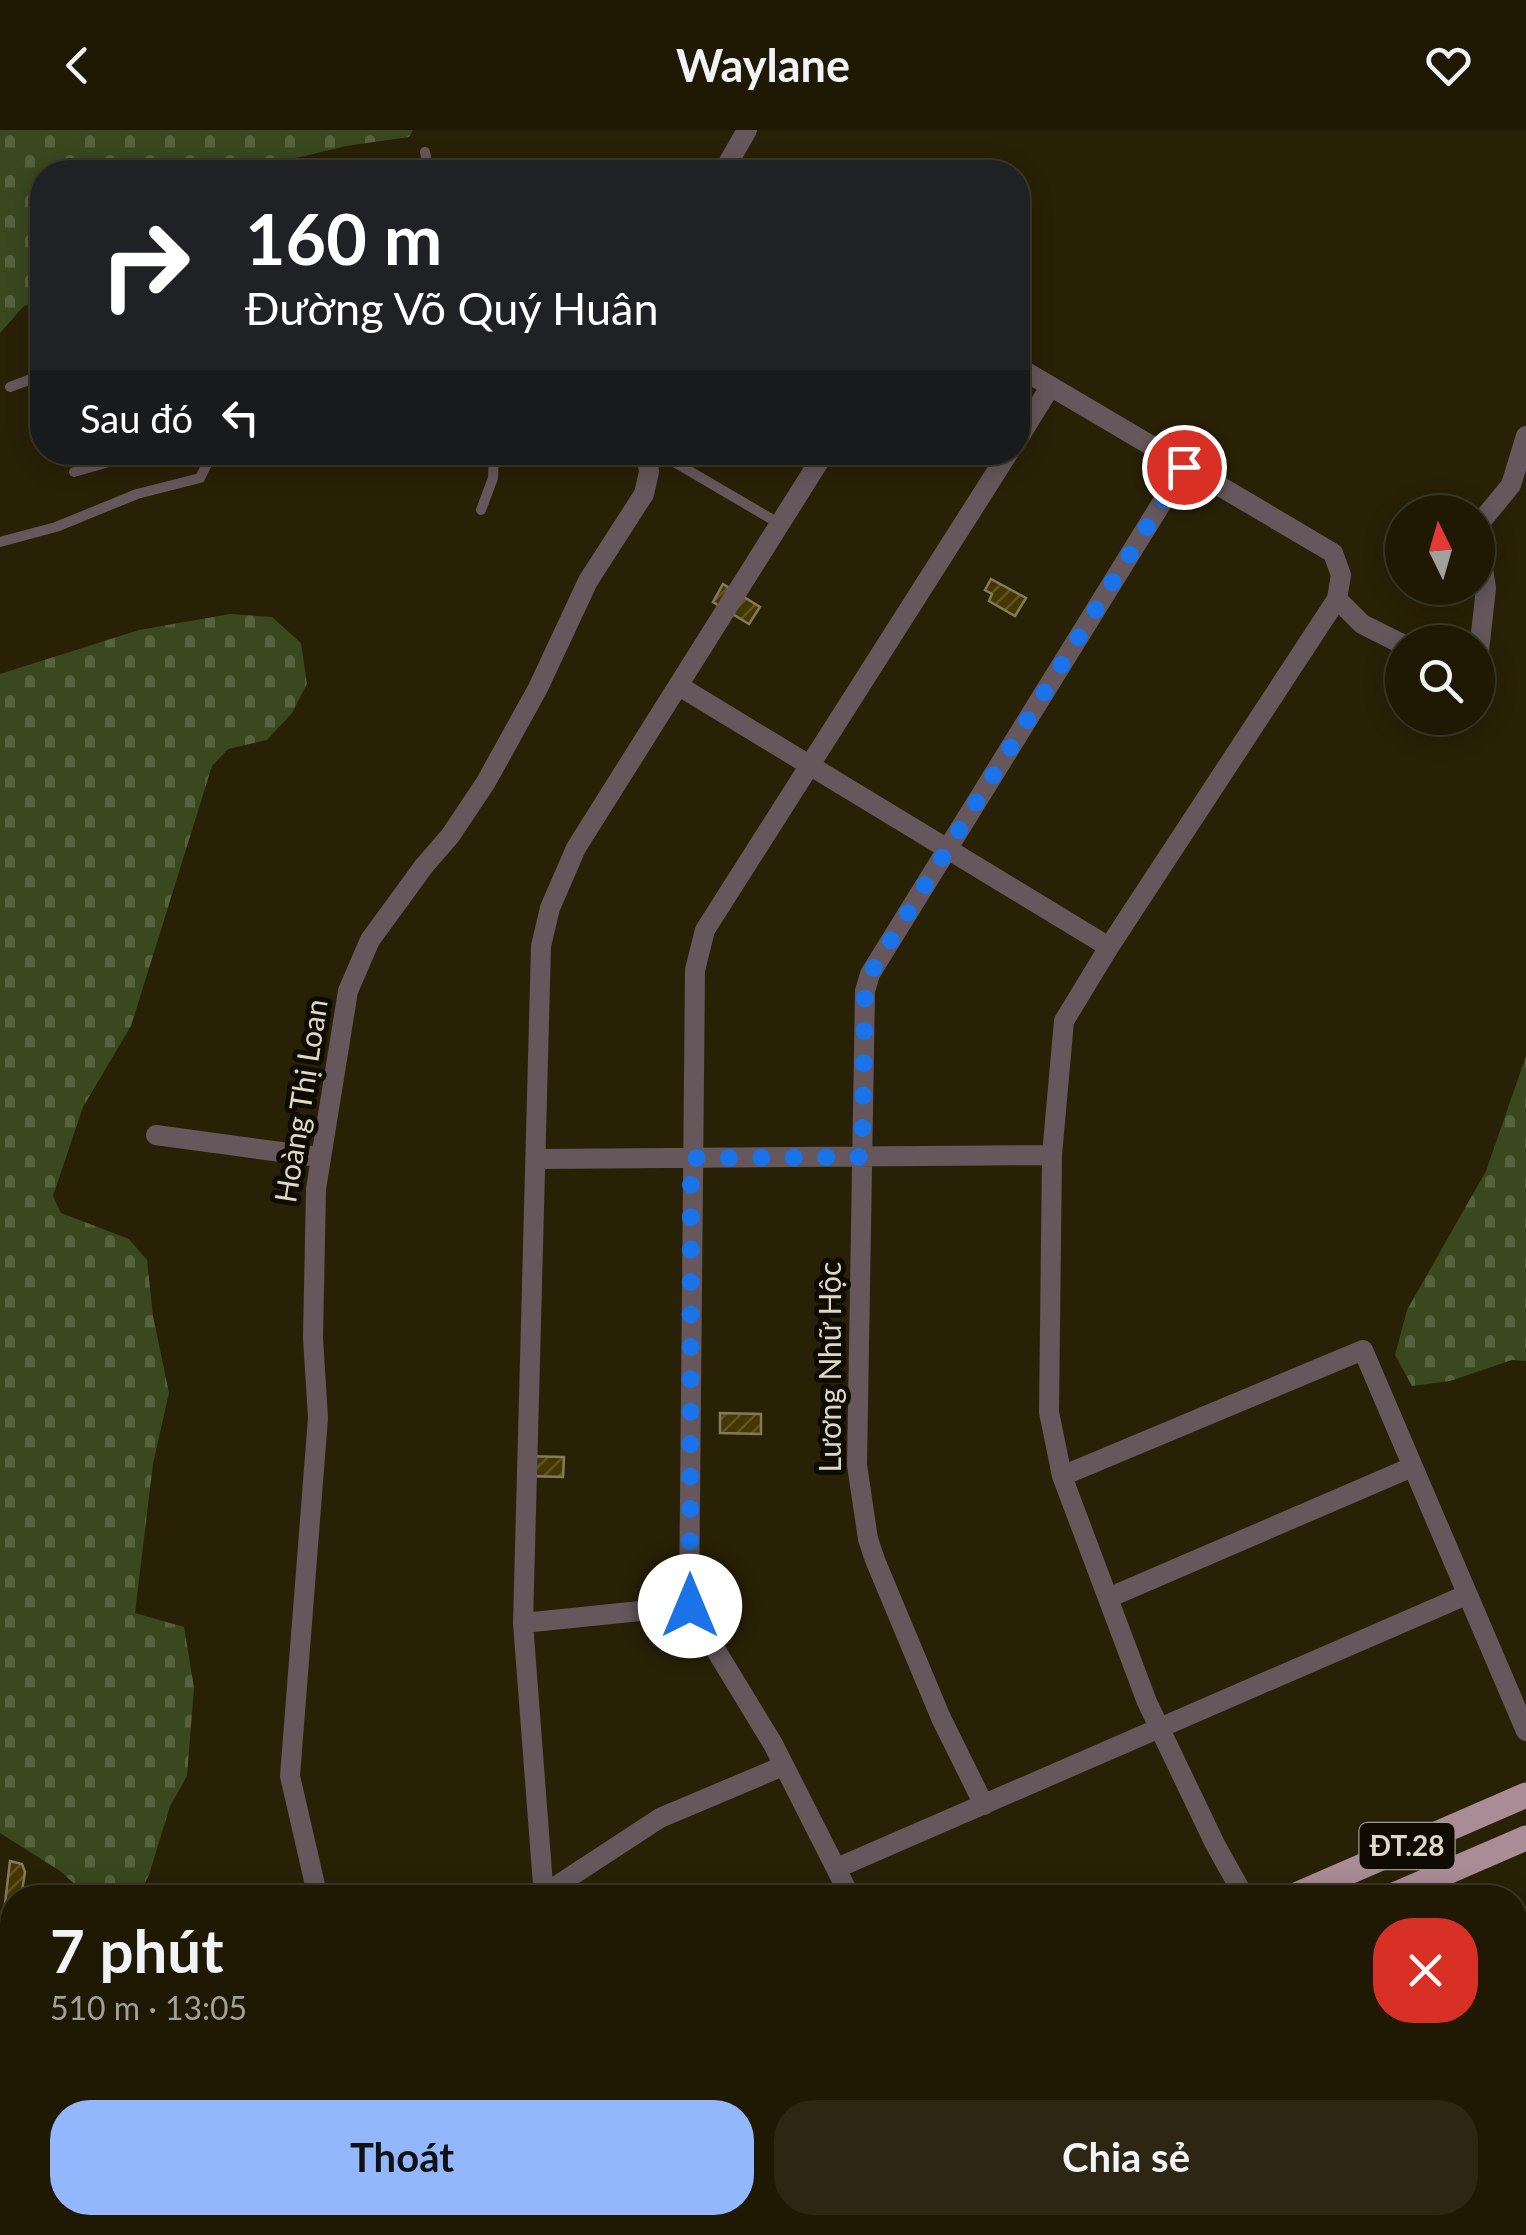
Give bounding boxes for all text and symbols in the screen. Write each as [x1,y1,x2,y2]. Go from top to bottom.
icon: back [50,38,105,93]
text: Waylane [676,38,850,92]
icon: heart [1421,38,1476,93]
text: 160 m [245,196,442,280]
icon: right [80,200,210,330]
text: Đường Võ Quý Huân [245,281,659,335]
icon: left [213,390,268,445]
text: Sau đó [80,395,193,441]
pin [1142,425,1227,510]
icon: arrive [1157,440,1212,495]
north arrow [1385,495,1495,605]
map controls [1385,495,1495,735]
button: search [1385,625,1495,735]
street label: Hoàng Thị Loan [266,996,334,1205]
street label: Lương Nhữ Hộc [811,1262,847,1472]
position arrow [638,1554,742,1658]
road number: ĐT.28 [1360,1823,1454,1869]
text: 7 phút [50,1914,223,1986]
button: close [1373,1918,1478,2023]
text: 510 m · 13:05 [50,1988,247,2027]
button: Thoát [50,2100,754,2215]
button: Chia sẻ [774,2100,1478,2215]

